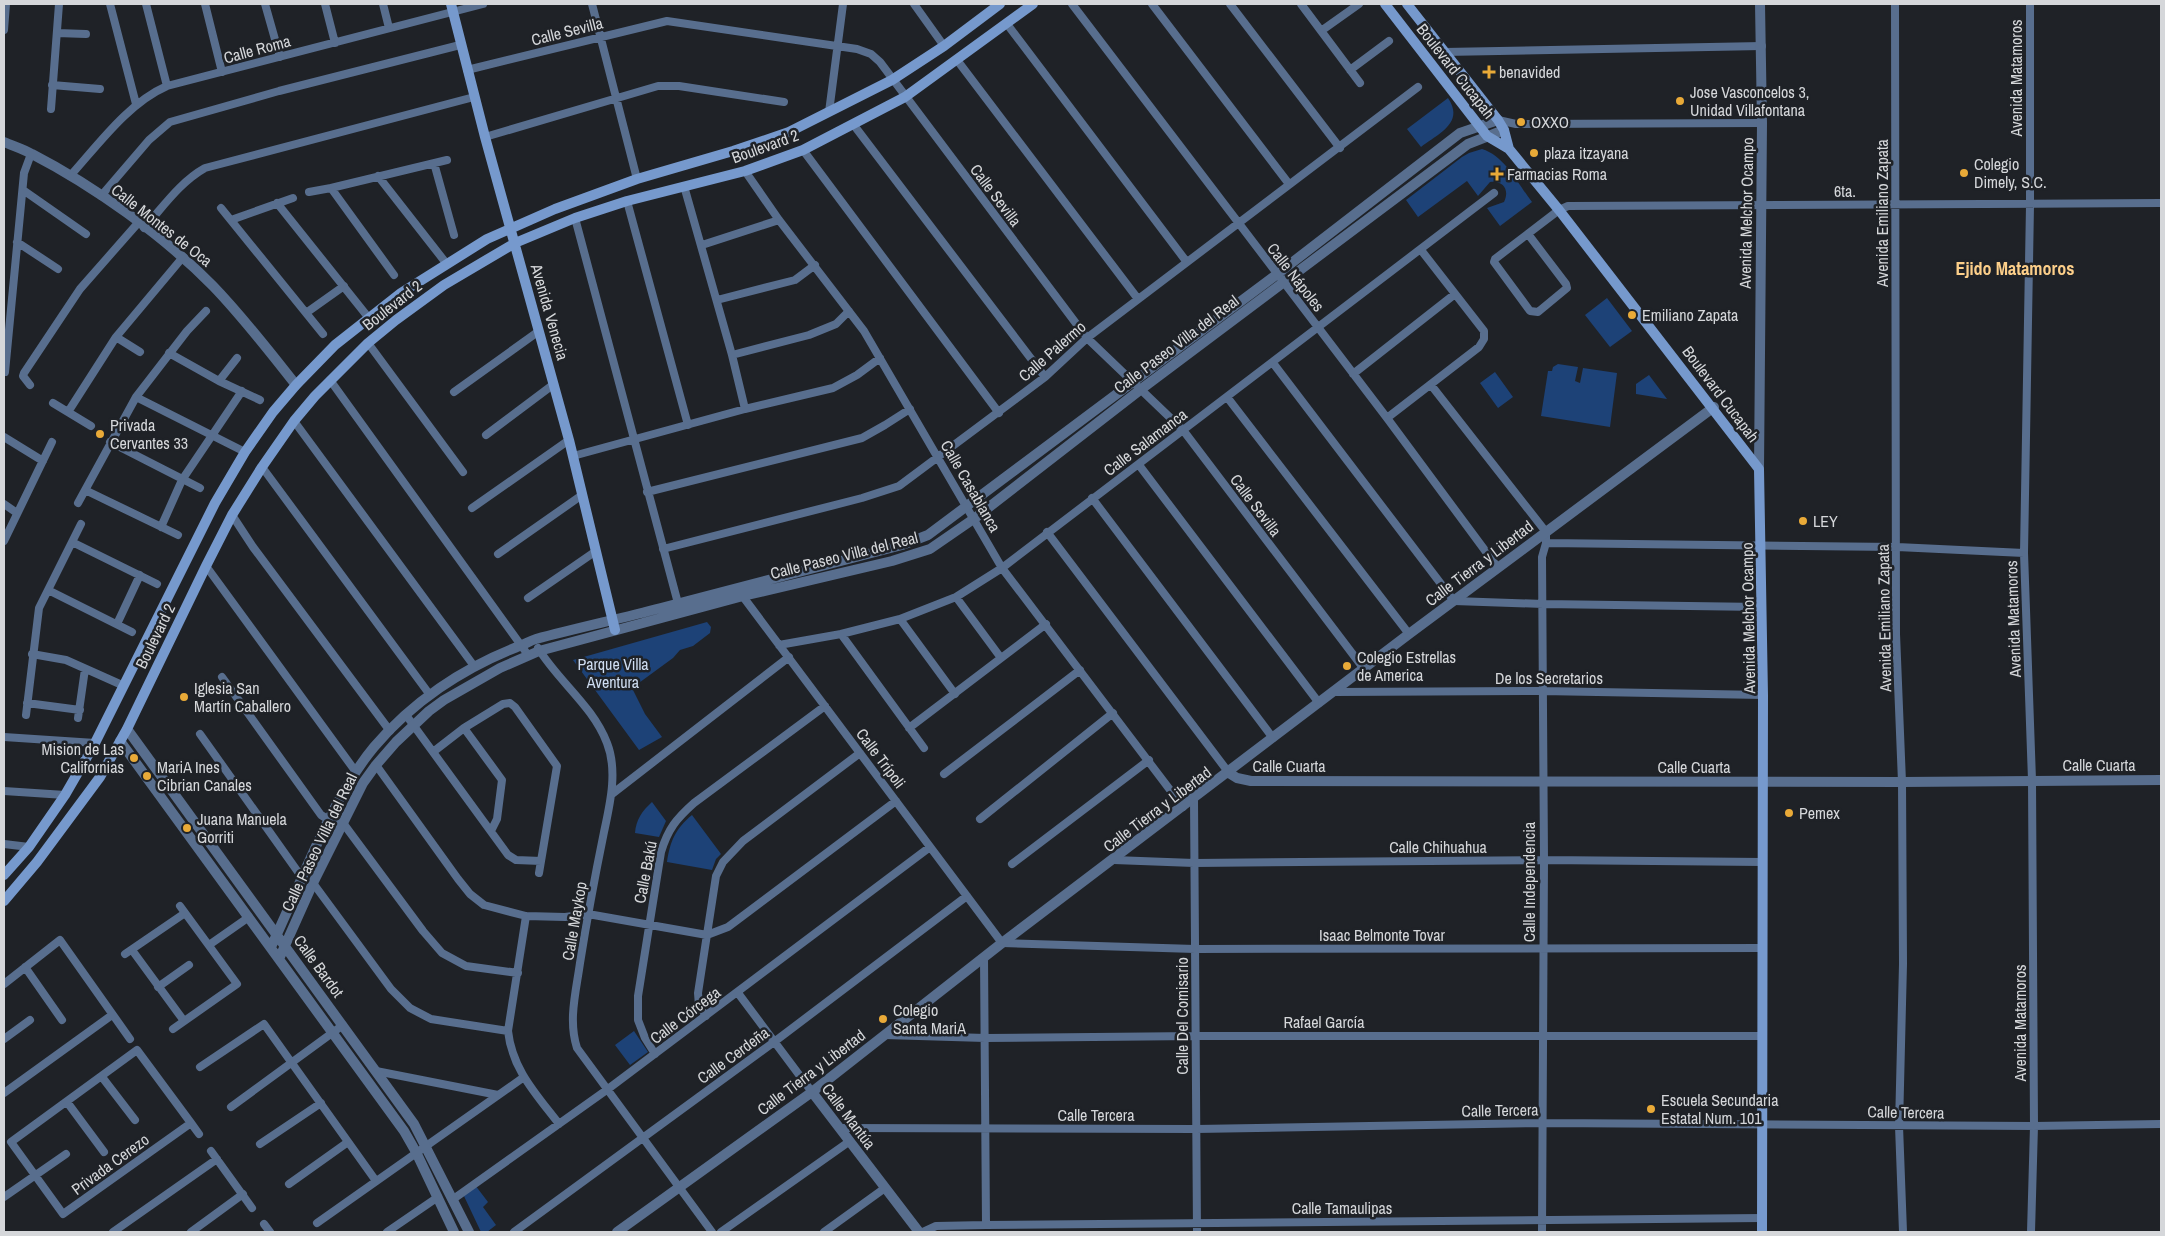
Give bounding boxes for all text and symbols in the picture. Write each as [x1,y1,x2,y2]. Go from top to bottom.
street label: Calle Sevilla [529,11,606,50]
street label: Boulevard Cucapah [1412,19,1500,123]
street label: Avenida Matamoros [2005,19,2027,138]
street label: Calle Roma [221,29,294,68]
place label: benavided [1499,61,1560,83]
marker: benavided [1483,66,1495,78]
place label: Jose Vasconcelos 3, Unidad Villafontana [1690,81,1809,121]
marker: Jose Vasconcelos 3, Unidad Villafontana [1674,95,1686,107]
place label: OXXO [1531,111,1569,133]
marker: OXXO [1515,116,1527,128]
street label: Boulevard 2 [728,124,802,168]
street label: Avenida Melchor Ocampo [1734,137,1758,290]
street label: Avenida Emiliano Zapata [1871,138,1893,288]
place label: plaza itzayana [1544,142,1629,164]
marker: plaza itzayana [1528,147,1540,159]
place label: Colegio Dimely, S.C. [1974,153,2047,193]
street label: Calle Sevilla [965,159,1027,231]
place label: Farmacias Roma [1507,163,1608,185]
marker: Colegio Dimely, S.C. [1958,167,1970,179]
marker: Farmacias Roma [1491,168,1503,180]
street label: Calle Montes de Oca [107,179,218,272]
street label: 6ta. [1834,180,1856,202]
street label: Calle Nápoles [1262,238,1330,316]
district label: Ejido Matamoros [1956,256,2074,281]
street label: Avenida Venecia [526,260,574,363]
street label: Boulevard 2 [358,275,426,335]
street label: Calle Paseo Villa del Real [1109,290,1243,398]
place label: Emiliano Zapata [1642,304,1739,326]
marker: Emiliano Zapata [1626,309,1638,321]
street label: Calle Palermo [1014,316,1090,386]
street label: Boulevard Cucapah [1678,341,1764,447]
street label: Calle Salamanca [1099,403,1192,481]
place label: Privada Cervantes 33 [110,414,188,454]
marker: Privada Cervantes 33 [94,428,106,440]
street label: Calle Casablanca [936,436,1007,537]
street label: Calle Sevilla [1225,469,1287,541]
place label: LEY [1813,510,1838,532]
street label: Calle Tierra y Libertad [1420,515,1538,611]
marker: LEY [1797,515,1809,527]
street label: Calle Paseo Villa del Real [768,526,920,584]
street label: Avenida Melchor Ocampo [1736,542,1760,695]
street label: Avenida Emiliano Zapata [1872,543,1896,693]
street label: Avenida Matamoros [2000,560,2026,679]
street label: Boulevard 2 [130,600,180,672]
place label: Colegio Estrellas de America [1357,646,1456,686]
park label: Parque Villa Aventura [577,653,649,693]
marker: Colegio Estrellas de America [1341,660,1353,672]
street label: De los Secretarios [1495,667,1603,689]
place label: Iglesia San Martín Caballero [194,677,291,717]
marker: Iglesia San Martín Caballero [178,691,190,703]
street label: Calle Trípoli [851,723,911,793]
place label: Mision de Las Californias [42,738,124,778]
marker: Mision de Las Californias [128,752,140,764]
street label: Calle Cuarta [2063,754,2136,776]
street label: Calle Cuarta [1253,755,1326,777]
place label: MariA Ines Cibrian Canales [157,756,252,796]
street label: Calle Cuarta [1658,756,1731,778]
street label: Calle Tierra y Libertad [1098,761,1216,857]
street label: Calle Paseo Villa del Real [276,769,362,915]
marker: MariA Ines Cibrian Canales [141,770,153,782]
place label: Pemex [1799,802,1840,824]
marker: Pemex [1783,807,1795,819]
place label: Juana Manuela Gorriti [197,808,287,848]
street label: Calle Independencia [1518,821,1540,942]
marker: Juana Manuela Gorriti [181,822,193,834]
street label: Calle Chihuahua [1389,836,1488,858]
street label: Calle Bakú [628,839,662,905]
street label: Calle Maykop [556,880,592,962]
street label: Isaac Belmonte Tovar [1319,924,1446,946]
street label: Calle Bardot [289,930,349,1002]
street label: Calle Del Comisario [1171,957,1193,1075]
street label: Avenida Matamoros [2009,964,2031,1083]
street label: Calle Córcega [645,981,725,1049]
place label: Colegio Santa MariA [893,999,966,1039]
street label: Rafael García [1284,1011,1365,1033]
marker: Colegio Santa MariA [877,1013,889,1025]
street label: Calle Cerdeña [693,1021,774,1089]
street label: Calle Tierra y Libertad [752,1024,870,1120]
street label: Calle Mantúa [817,1079,881,1154]
place label: Escuela Secundaria Estatal Num. 101 [1661,1089,1779,1129]
street label: Calle Tercera [1461,1098,1539,1122]
street label: Calle Tercera [1867,1100,1945,1124]
marker: Escuela Secundaria Estatal Num. 101 [1645,1103,1657,1115]
street label: Calle Tercera [1057,1104,1135,1126]
street label: Privada Cerezo [67,1128,153,1200]
street label: Calle Tamaulipas [1292,1197,1392,1219]

